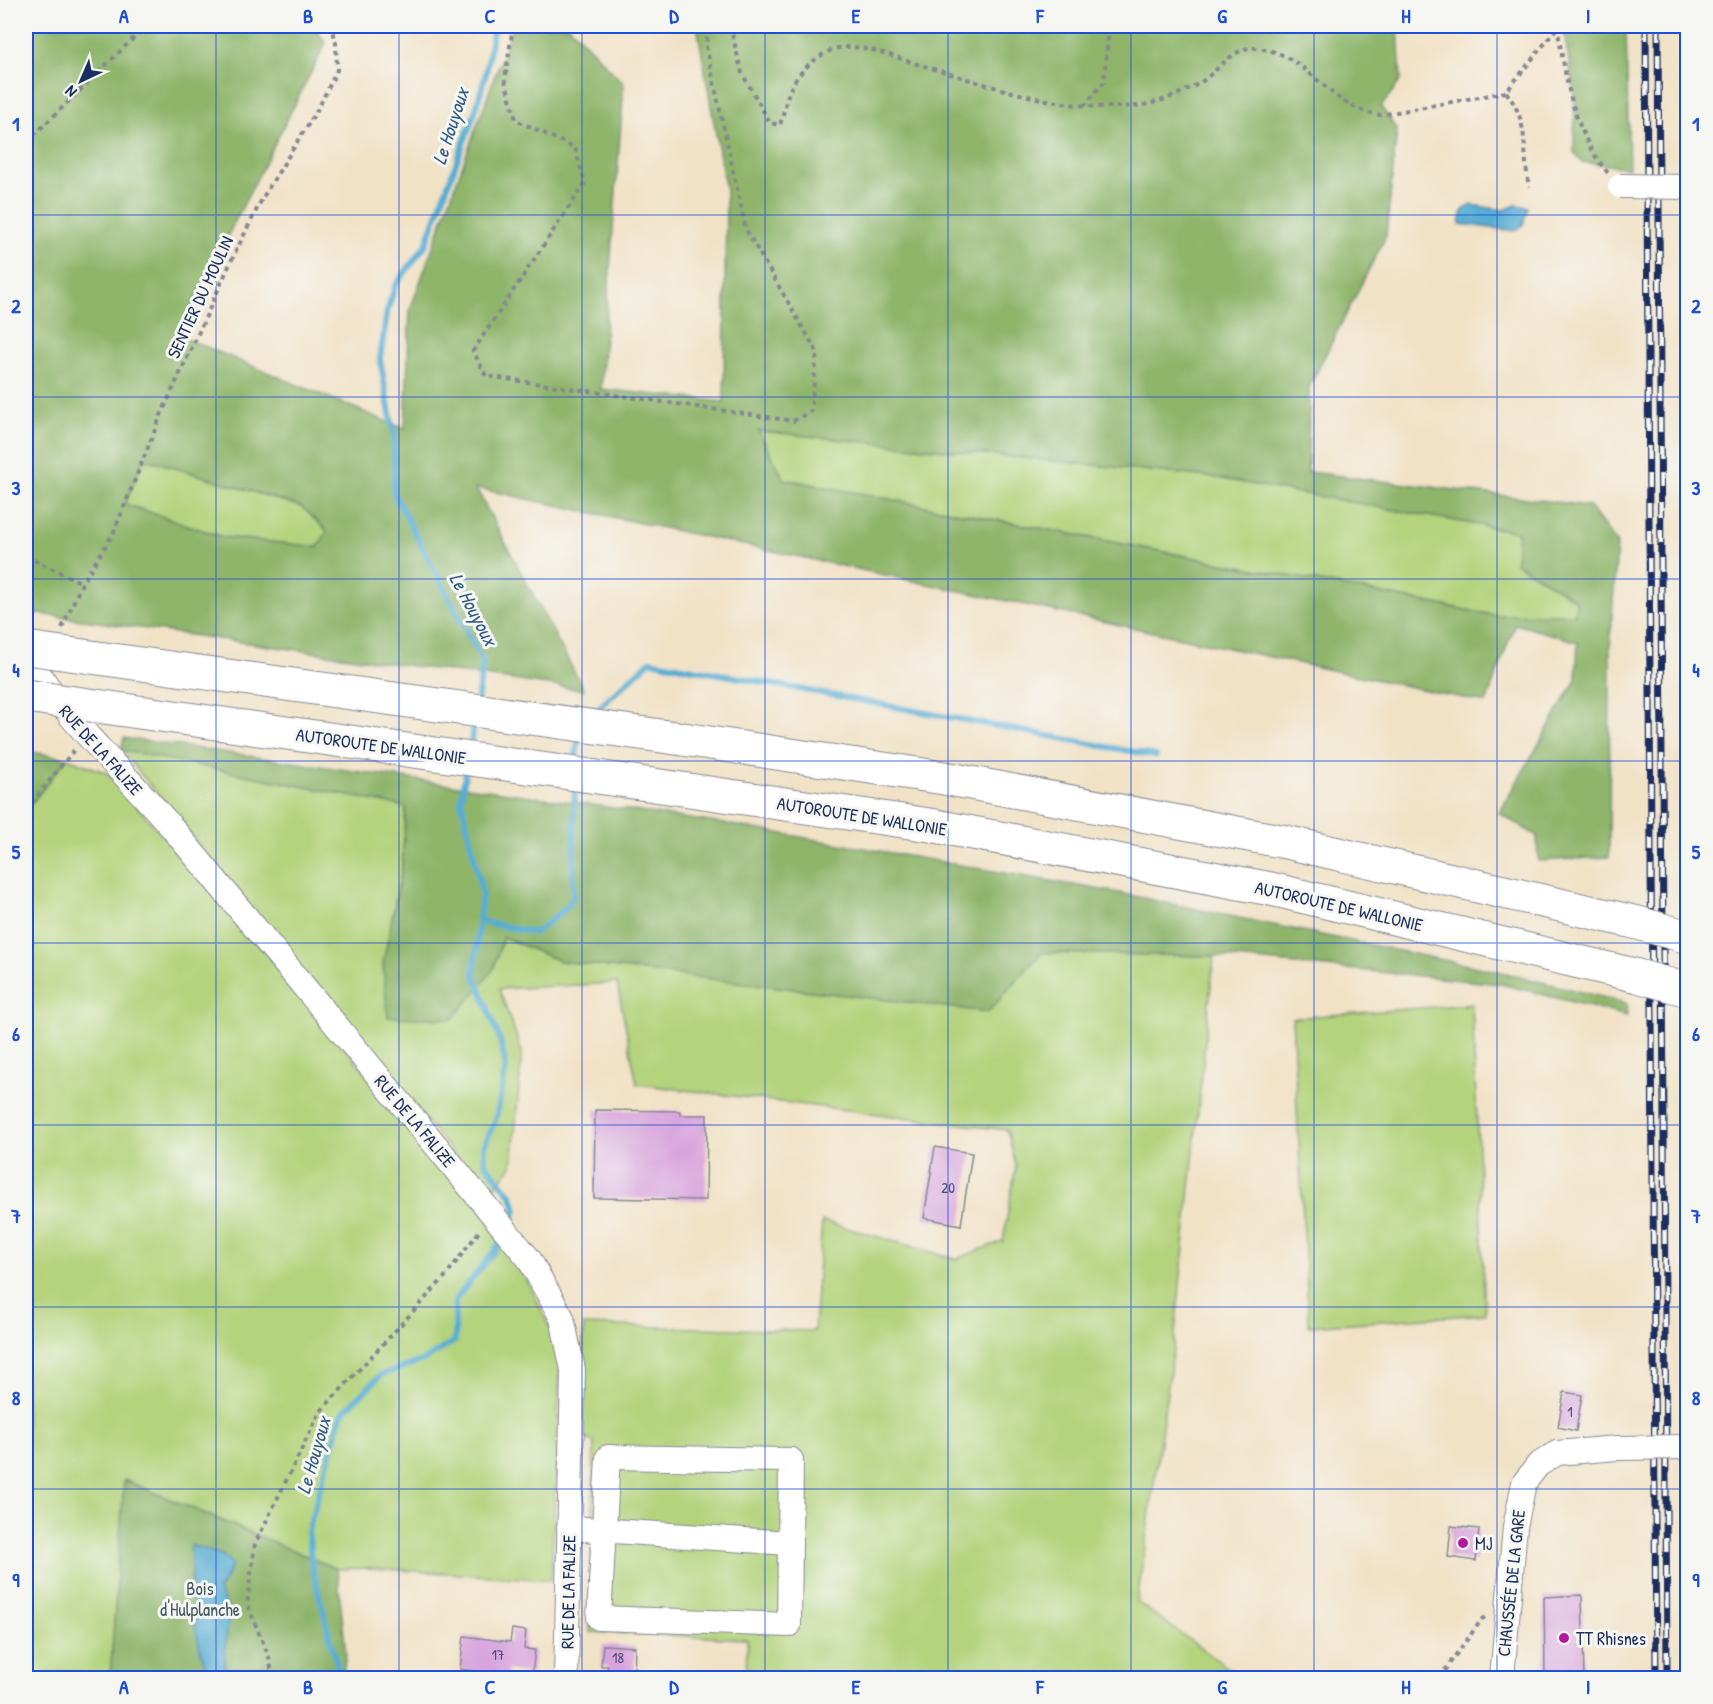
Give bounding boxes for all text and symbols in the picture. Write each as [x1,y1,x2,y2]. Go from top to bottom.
text: A [119,2,129,29]
text: B [303,2,313,29]
text: C [485,2,496,29]
text: D [669,2,679,29]
text: E [852,2,861,29]
text: F [1035,2,1045,29]
text: G [1217,2,1227,29]
text: H [1401,2,1411,29]
text: I [1586,2,1590,29]
north arrow [51,51,111,111]
text: N [60,81,81,103]
water label: Le Houyoux [425,82,477,168]
text: 1 [12,110,20,137]
text: 1 [1692,110,1700,137]
street label: SENTIER DU MOULIN [161,232,239,362]
text: 2 [11,292,21,319]
text: 2 [1691,292,1701,319]
text: 3 [12,474,21,501]
text: 3 [1692,474,1701,501]
water label: Le Houyoux [443,568,505,652]
text: 4 [12,656,20,683]
text: 4 [1692,656,1700,683]
street label: RUE DE LA FALIZE [54,699,148,801]
street label: AUTOROUTE DE WALLONIE [294,722,468,770]
street label: AUTOROUTE DE WALLONIE [775,790,949,842]
text: 5 [12,838,21,865]
text: 5 [1692,838,1701,865]
street label: AUTOROUTE DE WALLONIE [1253,875,1425,937]
text: 6 [12,1020,20,1047]
text: 6 [1692,1020,1700,1047]
street label: RUE DE LA FALIZE [369,1069,461,1173]
house number: 20 [941,1177,955,1198]
text: 7 [10,1202,21,1229]
text: 7 [1690,1202,1701,1229]
text: 8 [12,1384,21,1411]
text: 8 [1692,1384,1701,1411]
house number: 1 [1567,1401,1573,1422]
water label: Le Houyoux [289,1411,338,1497]
street label: CHAUSSÉE DE LA GARE [1491,1508,1531,1658]
place label: MJ [1475,1531,1493,1556]
street label: RUE DE LA FALIZE [555,1535,581,1649]
marker: MJ [1456,1536,1470,1550]
text: 9 [12,1566,20,1593]
text: 9 [1692,1566,1700,1593]
park label: Bois d'Hulplanche [160,1576,240,1622]
place label: TT Rhisnes [1576,1626,1646,1651]
marker: TT Rhisnes [1557,1631,1571,1645]
house number: 17 [492,1644,504,1665]
house number: 18 [612,1647,624,1668]
text: A [119,1673,129,1700]
text: B [303,1673,313,1700]
text: C [485,1673,496,1700]
text: D [669,1673,679,1700]
text: E [852,1673,861,1700]
text: F [1035,1673,1045,1700]
text: G [1217,1673,1227,1700]
text: H [1401,1673,1411,1700]
text: I [1586,1673,1590,1700]

